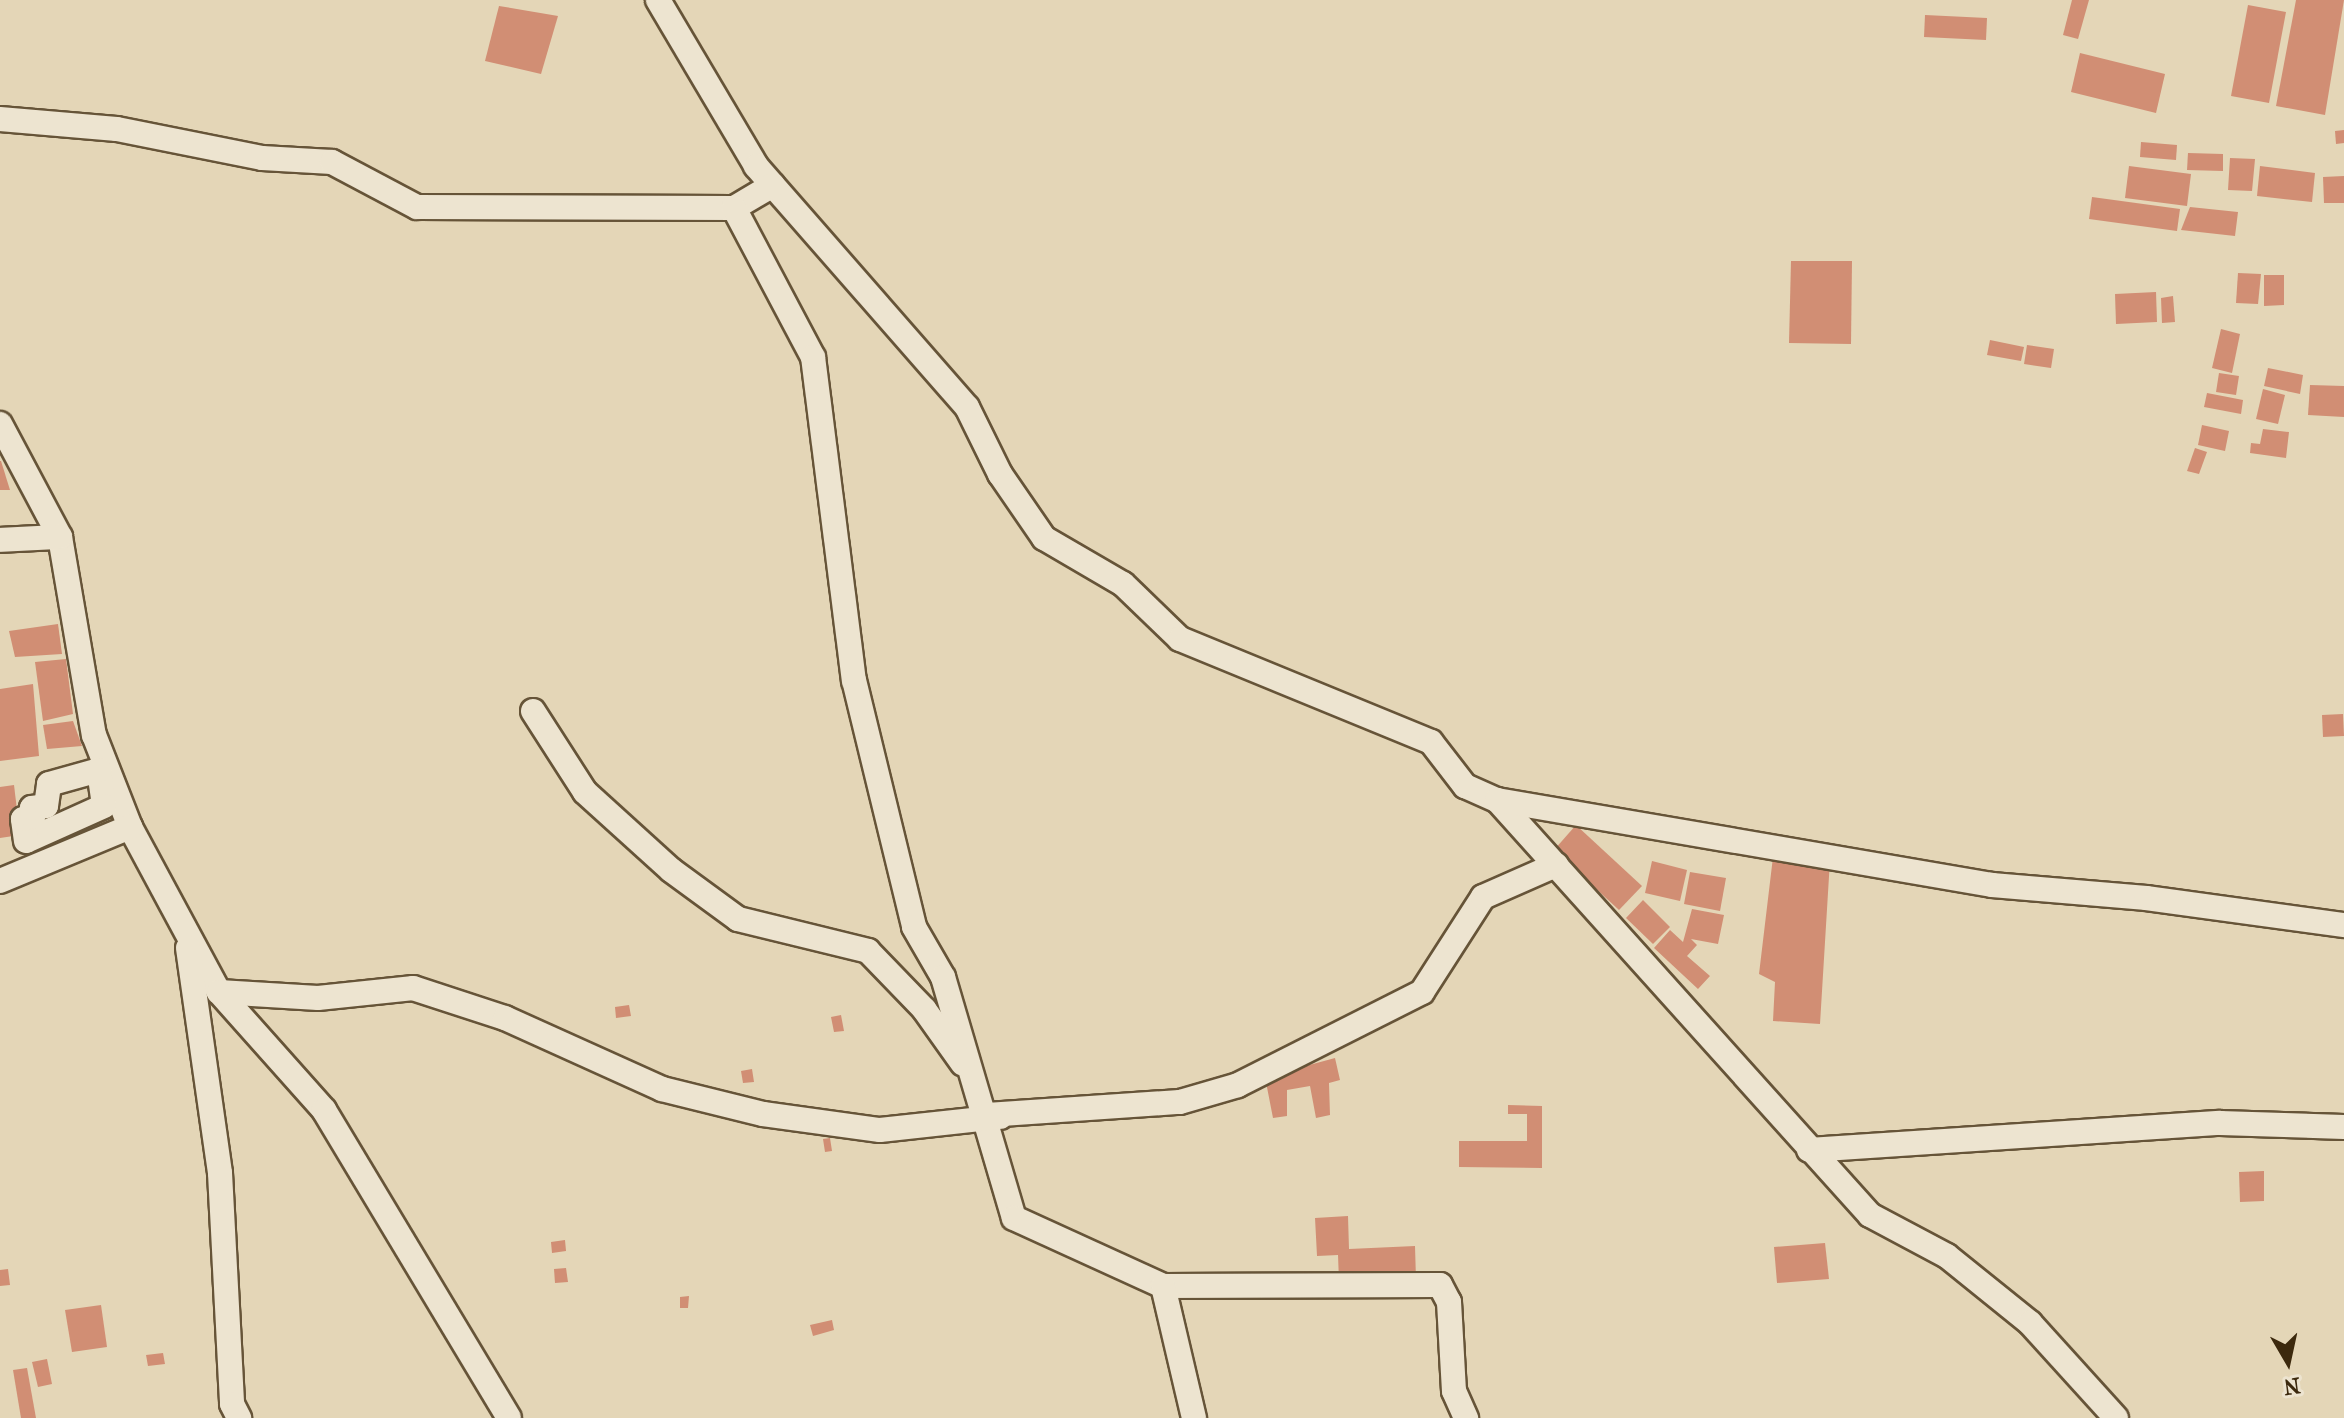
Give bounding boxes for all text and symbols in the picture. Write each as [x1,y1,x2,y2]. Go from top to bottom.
north arrow [2248,1322,2328,1402]
text: N [2281,1372,2302,1400]

